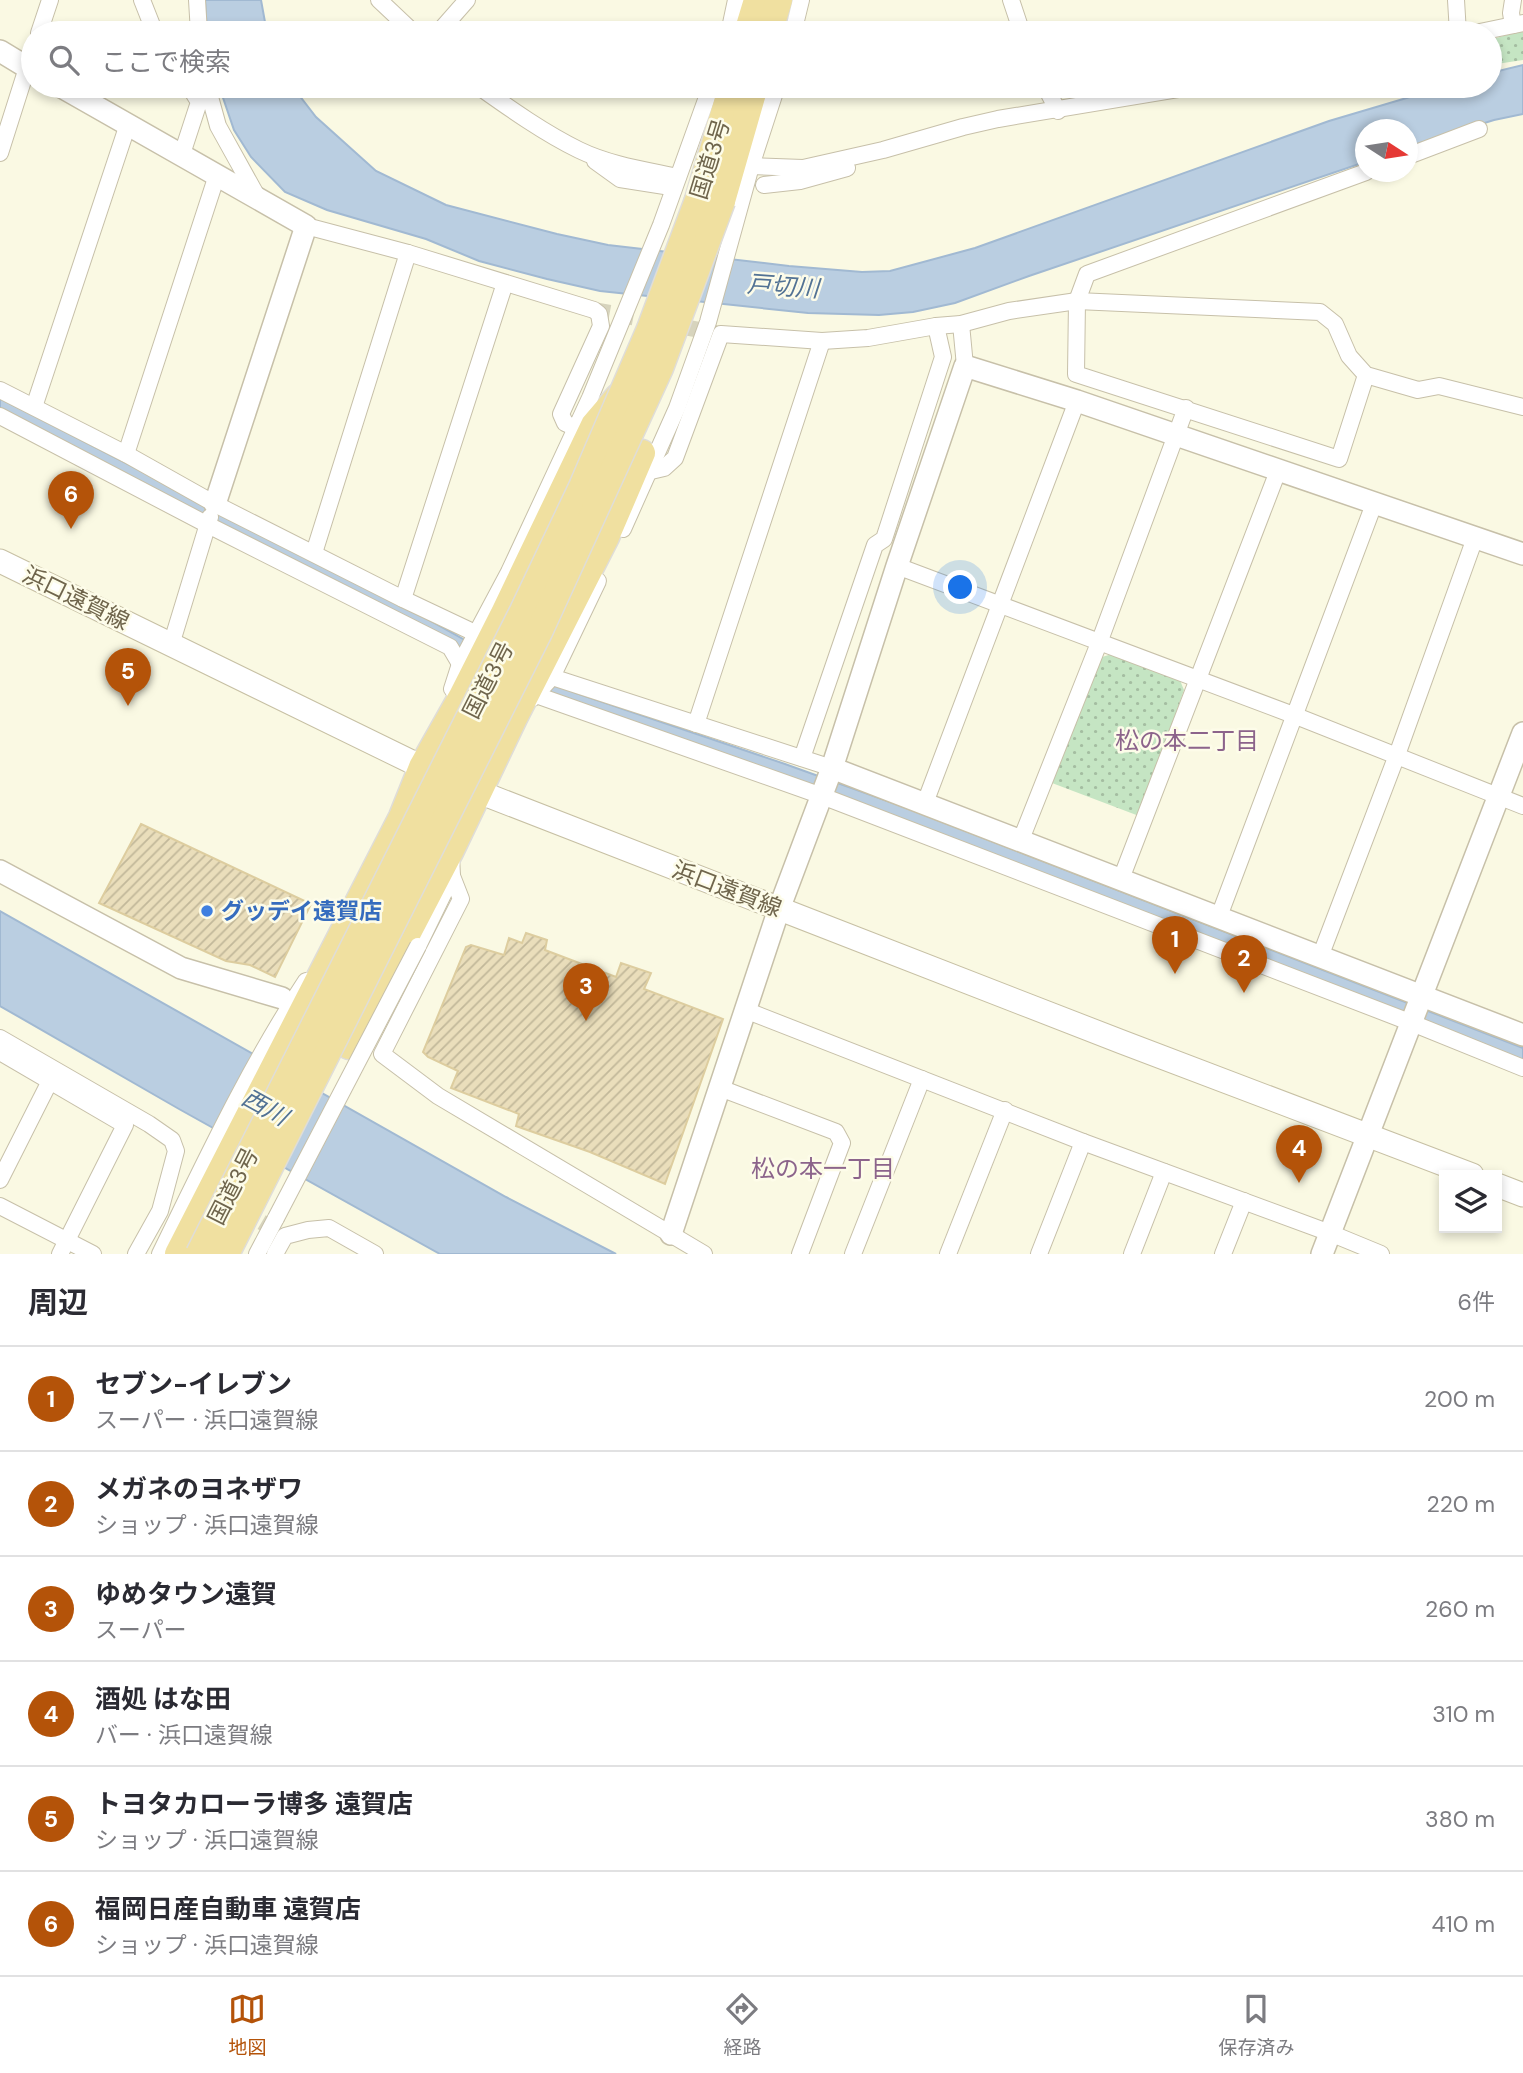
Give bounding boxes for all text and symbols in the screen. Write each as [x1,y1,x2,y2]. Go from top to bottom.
search box [21,21,1502,98]
icon: search [45,41,83,79]
text: ここで検索 [101,45,231,79]
street label: 国道3号 [684,115,736,203]
north arrow [1355,119,1418,182]
water label: 戸切川 [746,268,823,304]
pin: 6 [48,471,94,529]
street label: 浜口遠賀線 [18,559,134,637]
your location [943,570,977,604]
street label: 国道3号 [456,636,520,724]
pin: 5 [105,648,151,706]
district label: 松の本二丁目 [1115,725,1259,756]
street label: 浜口遠賀線 [668,854,786,924]
place label: グッデイ遠賀店 [221,896,382,926]
marker: グッデイ遠賀店 [199,903,215,919]
pin: 1 [1152,916,1198,974]
pin: 2 [1221,935,1267,993]
pin: 3 [563,963,609,1021]
water label: 西川 [236,1082,296,1134]
pin: 4 [1276,1125,1322,1183]
street label: 国道3号 [201,1142,265,1230]
district label: 松の本一丁目 [751,1153,895,1184]
map controls [1439,1170,1502,1233]
button: layers [1439,1170,1502,1233]
text: 周辺 [28,1283,88,1322]
text: 6件 [1458,1287,1495,1317]
text: セブン-イレブン [95,1367,292,1401]
text: 1 [47,1384,55,1414]
text: 200 m [1424,1384,1495,1414]
text: スーパー · 浜口遠賀線 [95,1405,319,1435]
text: メガネのヨネザワ [95,1472,303,1506]
text: 2 [44,1489,58,1519]
text: 220 m [1426,1489,1495,1519]
text: ショップ · 浜口遠賀線 [95,1510,319,1540]
text: ゆめタウン遠賀 [95,1577,277,1611]
text: 3 [44,1594,58,1624]
text: 260 m [1425,1594,1495,1624]
text: スーパー [95,1615,187,1645]
text: 酒処 はな田 [95,1682,231,1716]
text: 4 [44,1699,58,1729]
text: 310 m [1432,1699,1495,1729]
text: バー · 浜口遠賀線 [95,1720,273,1750]
text: トヨタカローラ博多 遠賀店 [95,1787,413,1821]
text: 5 [44,1804,58,1834]
text: 380 m [1425,1804,1495,1834]
text: ショップ · 浜口遠賀線 [95,1825,319,1855]
text: 福岡日産自動車 遠賀店 [95,1892,361,1926]
text: 6 [44,1909,58,1939]
text: 410 m [1432,1909,1495,1939]
text: ショップ · 浜口遠賀線 [95,1930,319,1960]
tab: 地図 [228,1990,267,2060]
tab: 経路 [723,1990,762,2060]
tab: 保存済み [1218,1990,1295,2060]

